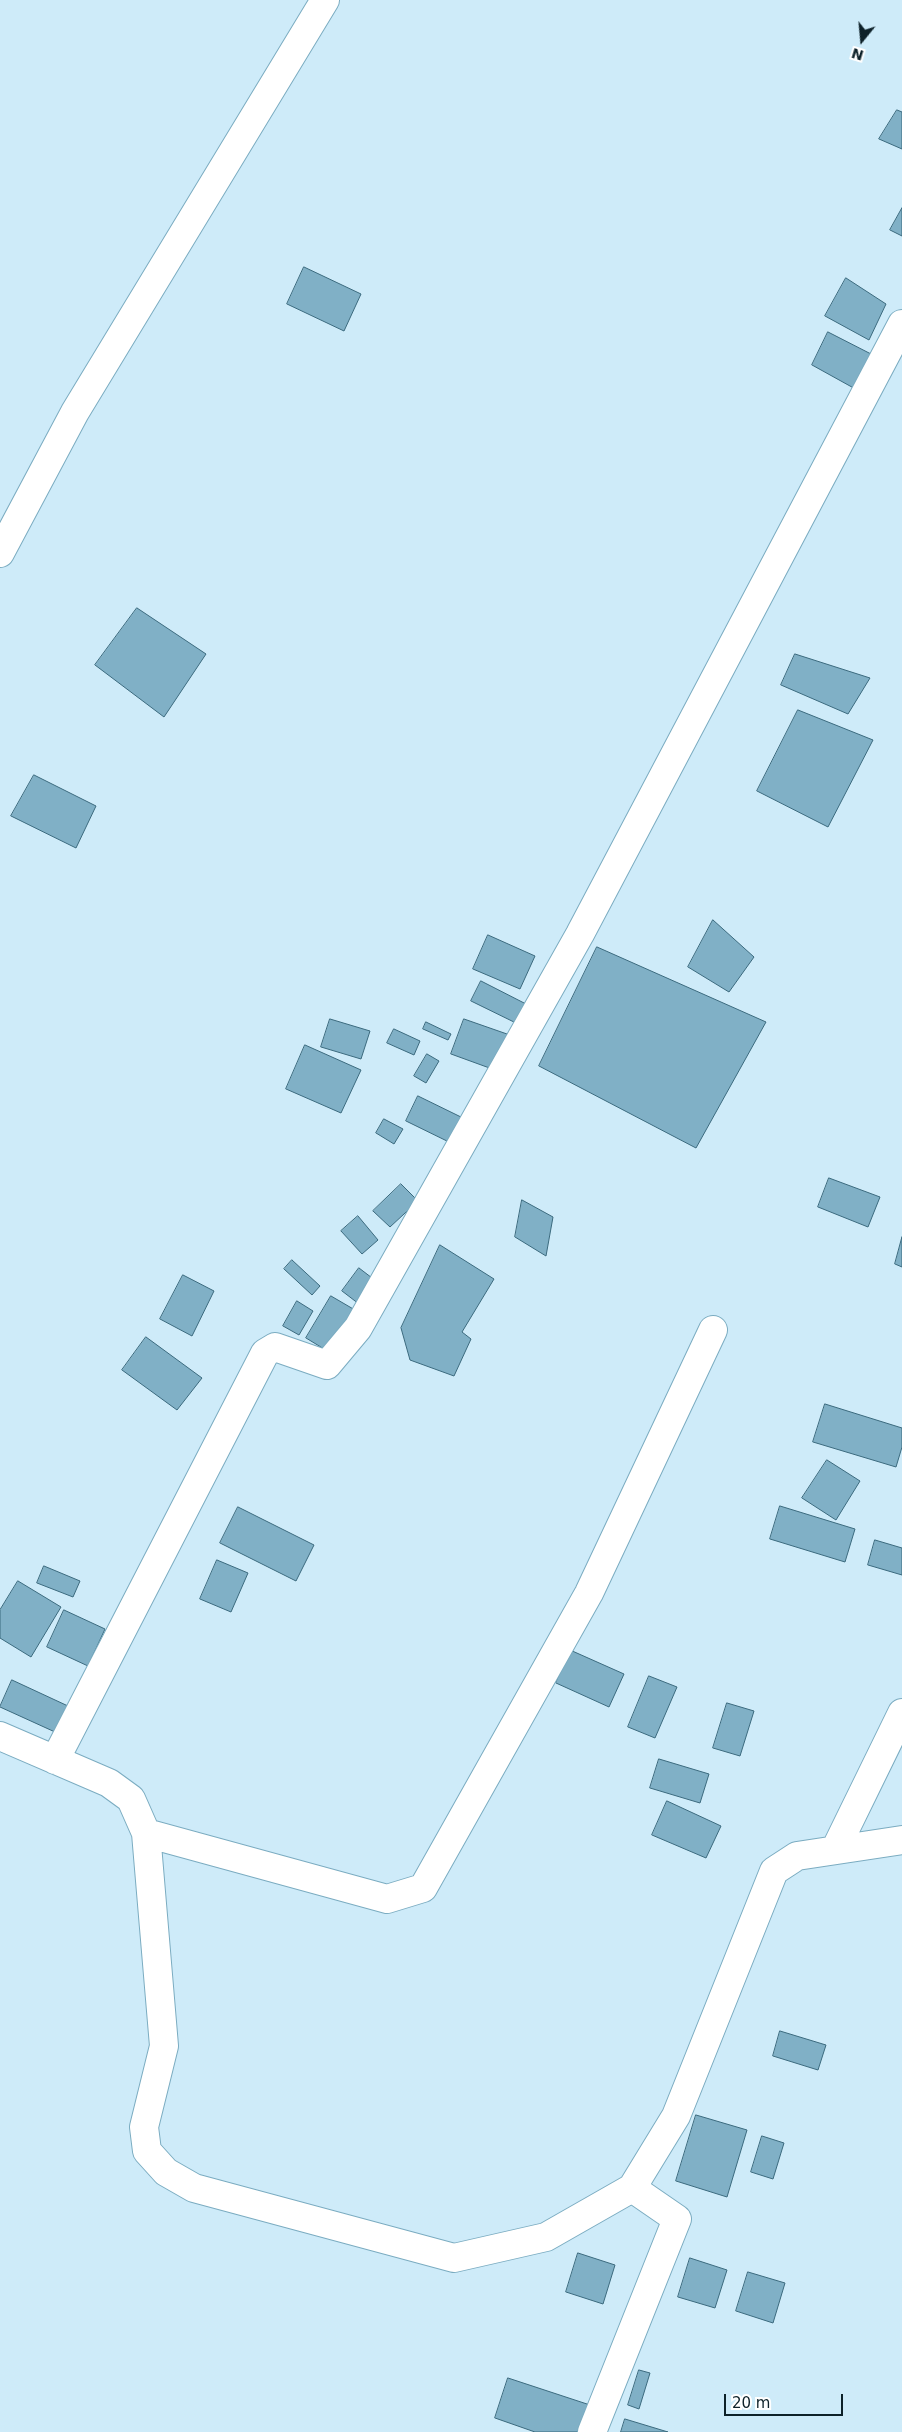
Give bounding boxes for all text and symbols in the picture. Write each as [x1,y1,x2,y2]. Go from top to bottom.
north arrow [837,15,887,65]
text: N [850,45,866,64]
scale bar [727,2384,846,2416]
text: 20 m [732,2394,770,2412]

